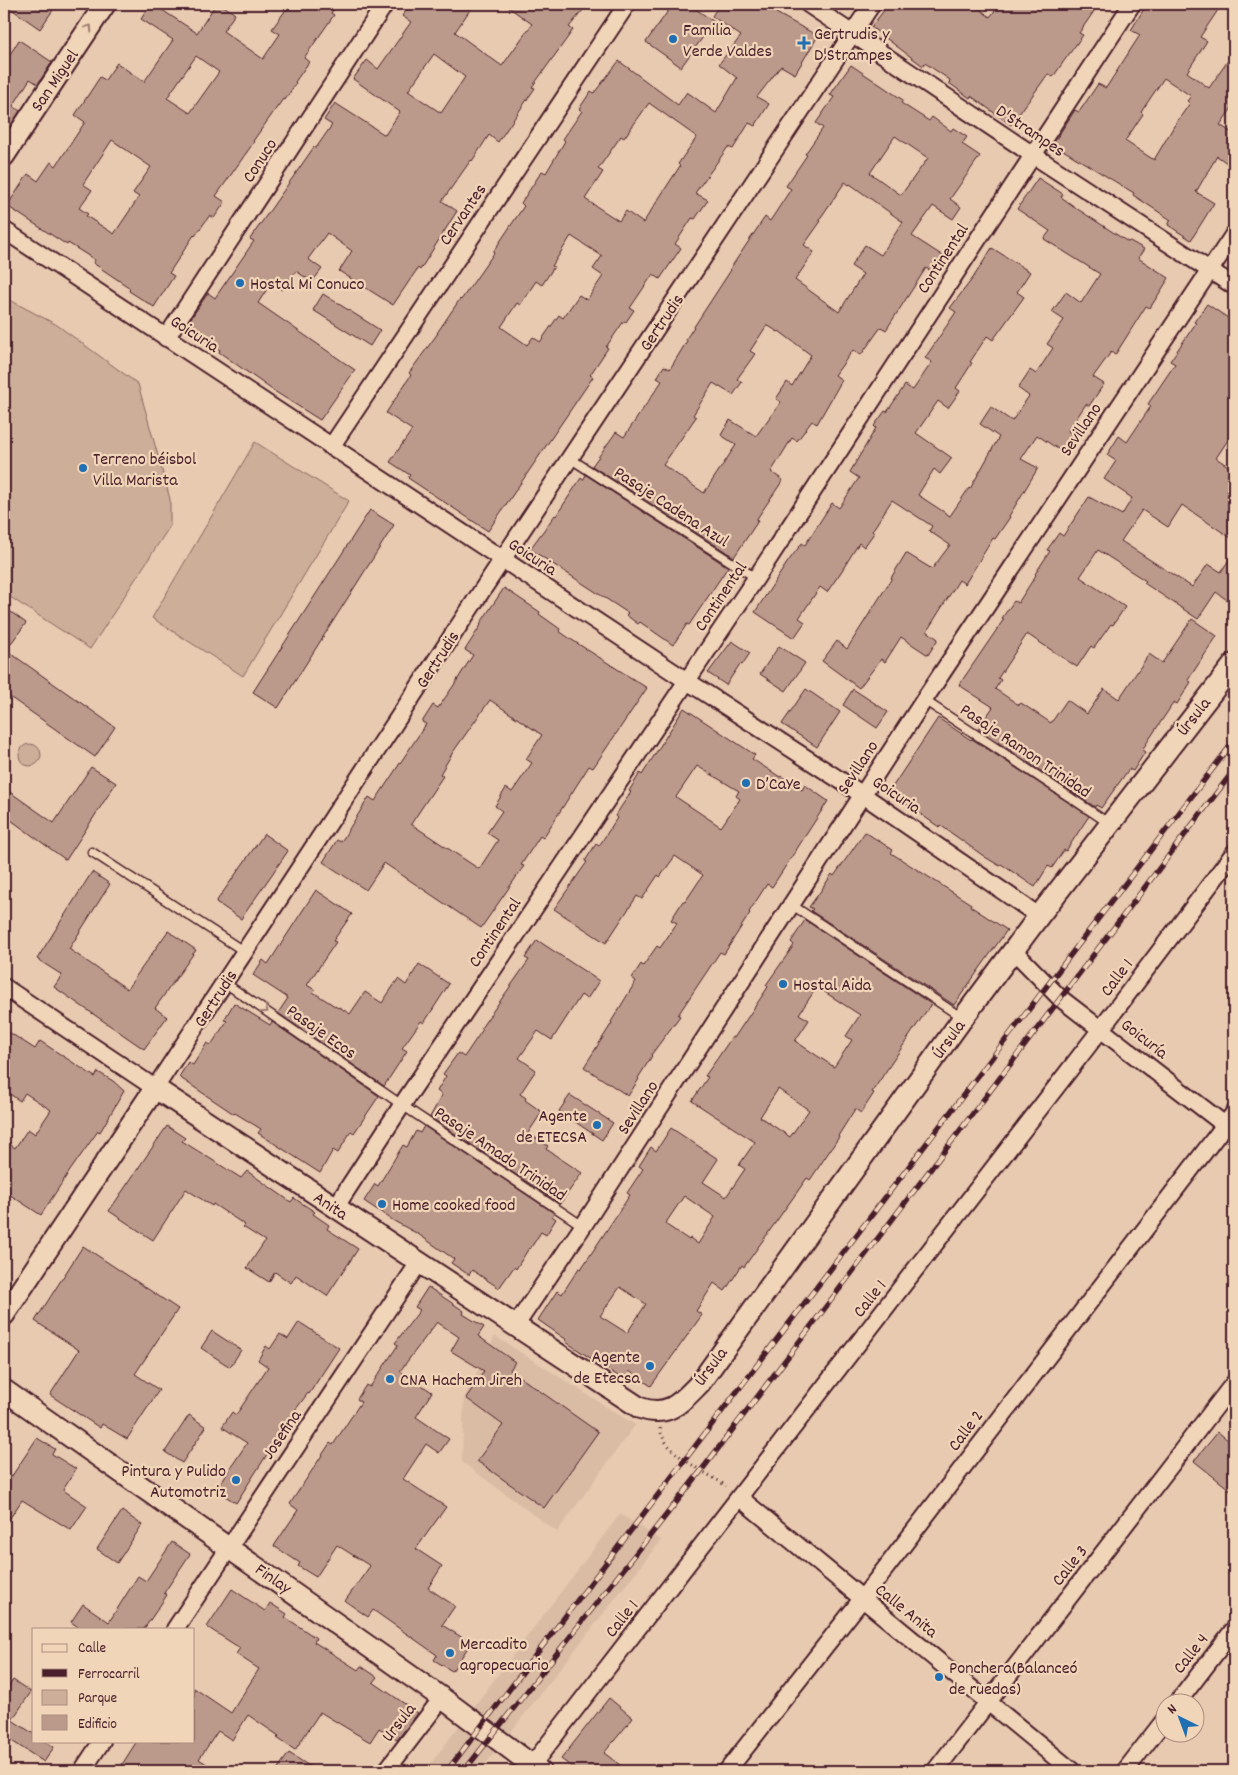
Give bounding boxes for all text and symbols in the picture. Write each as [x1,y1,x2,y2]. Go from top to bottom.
place label: Familia Verde Valdes [683,19,772,65]
place label: Gertrudis y D'Strampes [814,23,893,69]
one-way arrow [83,24,92,34]
marker: Familia Verde Valdes [667,33,679,45]
marker: Gertrudis y D'Strampes [798,37,810,49]
street label: San Miguel [26,45,87,118]
street label: D'Strampes [990,100,1069,164]
street label: Conuco [237,134,285,188]
street label: Cervantes [434,179,494,251]
street label: Continental [912,219,977,299]
place label: Hostal Mi Conuco [250,273,364,298]
marker: Hostal Mi Conuco [234,277,246,289]
street label: Gertrudis [635,290,691,357]
street label: Goicuria [164,310,223,361]
street label: Sevillano [1055,399,1109,462]
place label: Terreno béisbol Villa Marista [93,448,197,494]
street label: Pasaje Cadena Azul [608,461,734,555]
marker: Terreno béisbol Villa Marista [77,462,89,474]
street label: Goicuria [502,533,561,584]
street label: Continental [690,557,755,637]
street label: Gertrudis [411,627,467,694]
street label: Úrsula [1172,693,1218,742]
street label: Pasaje Ramon Trinidad [954,699,1095,805]
street label: Sevillano [832,736,886,800]
street label: Goicuria [866,771,925,822]
place label: D’CaYe [756,773,801,798]
marker: D’CaYe [740,777,752,789]
street label: Continental [464,893,529,973]
street label: Calle 1 [1095,954,1141,1003]
street label: Gertrudis [189,966,245,1033]
place label: Hostal Aida [793,974,872,999]
marker: Hostal Aida [777,978,789,990]
street label: Pasaje Ecos [280,1000,361,1066]
one-way arrow [259,1004,269,1013]
street label: Goicuría [1115,1014,1173,1067]
street label: Úrsula [927,1015,973,1065]
street label: Sevillano [612,1076,666,1140]
street label: Pasaje Amado Trinidad [428,1101,571,1209]
place label: Agente de ETECSA [516,1105,587,1151]
marker: Agente de ETECSA [591,1119,603,1131]
street label: Anita [308,1187,352,1228]
place label: Home cooked food [392,1194,516,1219]
marker: Home cooked food [376,1198,388,1210]
street label: Calle 1 [848,1275,894,1324]
street label: Úrsula [689,1342,735,1392]
place label: Agente de Etecsa [574,1346,641,1392]
marker: Agente de Etecsa [644,1360,656,1372]
place label: CNA Hachem Jireh [400,1369,522,1394]
marker: CNA Hachem Jireh [384,1373,396,1385]
street label: Josefina [257,1405,309,1465]
street label: Calle 2 [943,1406,991,1457]
place label: Pintura y Pulido Automotriz [121,1460,226,1506]
marker: Pintura y Pulido Automotriz [230,1474,242,1486]
street label: Calle 3 [1047,1541,1095,1592]
street label: Finlay [249,1558,297,1602]
street label: Calle Anita [869,1579,943,1645]
street label: Calle 1 [600,1595,646,1644]
legend [32,1628,195,1742]
street label: Calle 4 [1168,1629,1216,1680]
place label: Mercadito agropecuario [460,1633,549,1679]
text: Calle [78,1638,107,1660]
marker: Mercadito agropecuario [444,1647,456,1659]
place label: Ponchera(Balanceó de ruedas) [949,1657,1078,1703]
text: Ferrocarril [78,1664,140,1686]
marker: Ponchera(Balanceó de ruedas) [933,1671,945,1683]
text: Parque [78,1688,118,1710]
north arrow [1156,1692,1206,1742]
street label: Ursula [377,1698,424,1748]
text: N [1163,1700,1182,1720]
text: Edificio [78,1714,117,1736]

